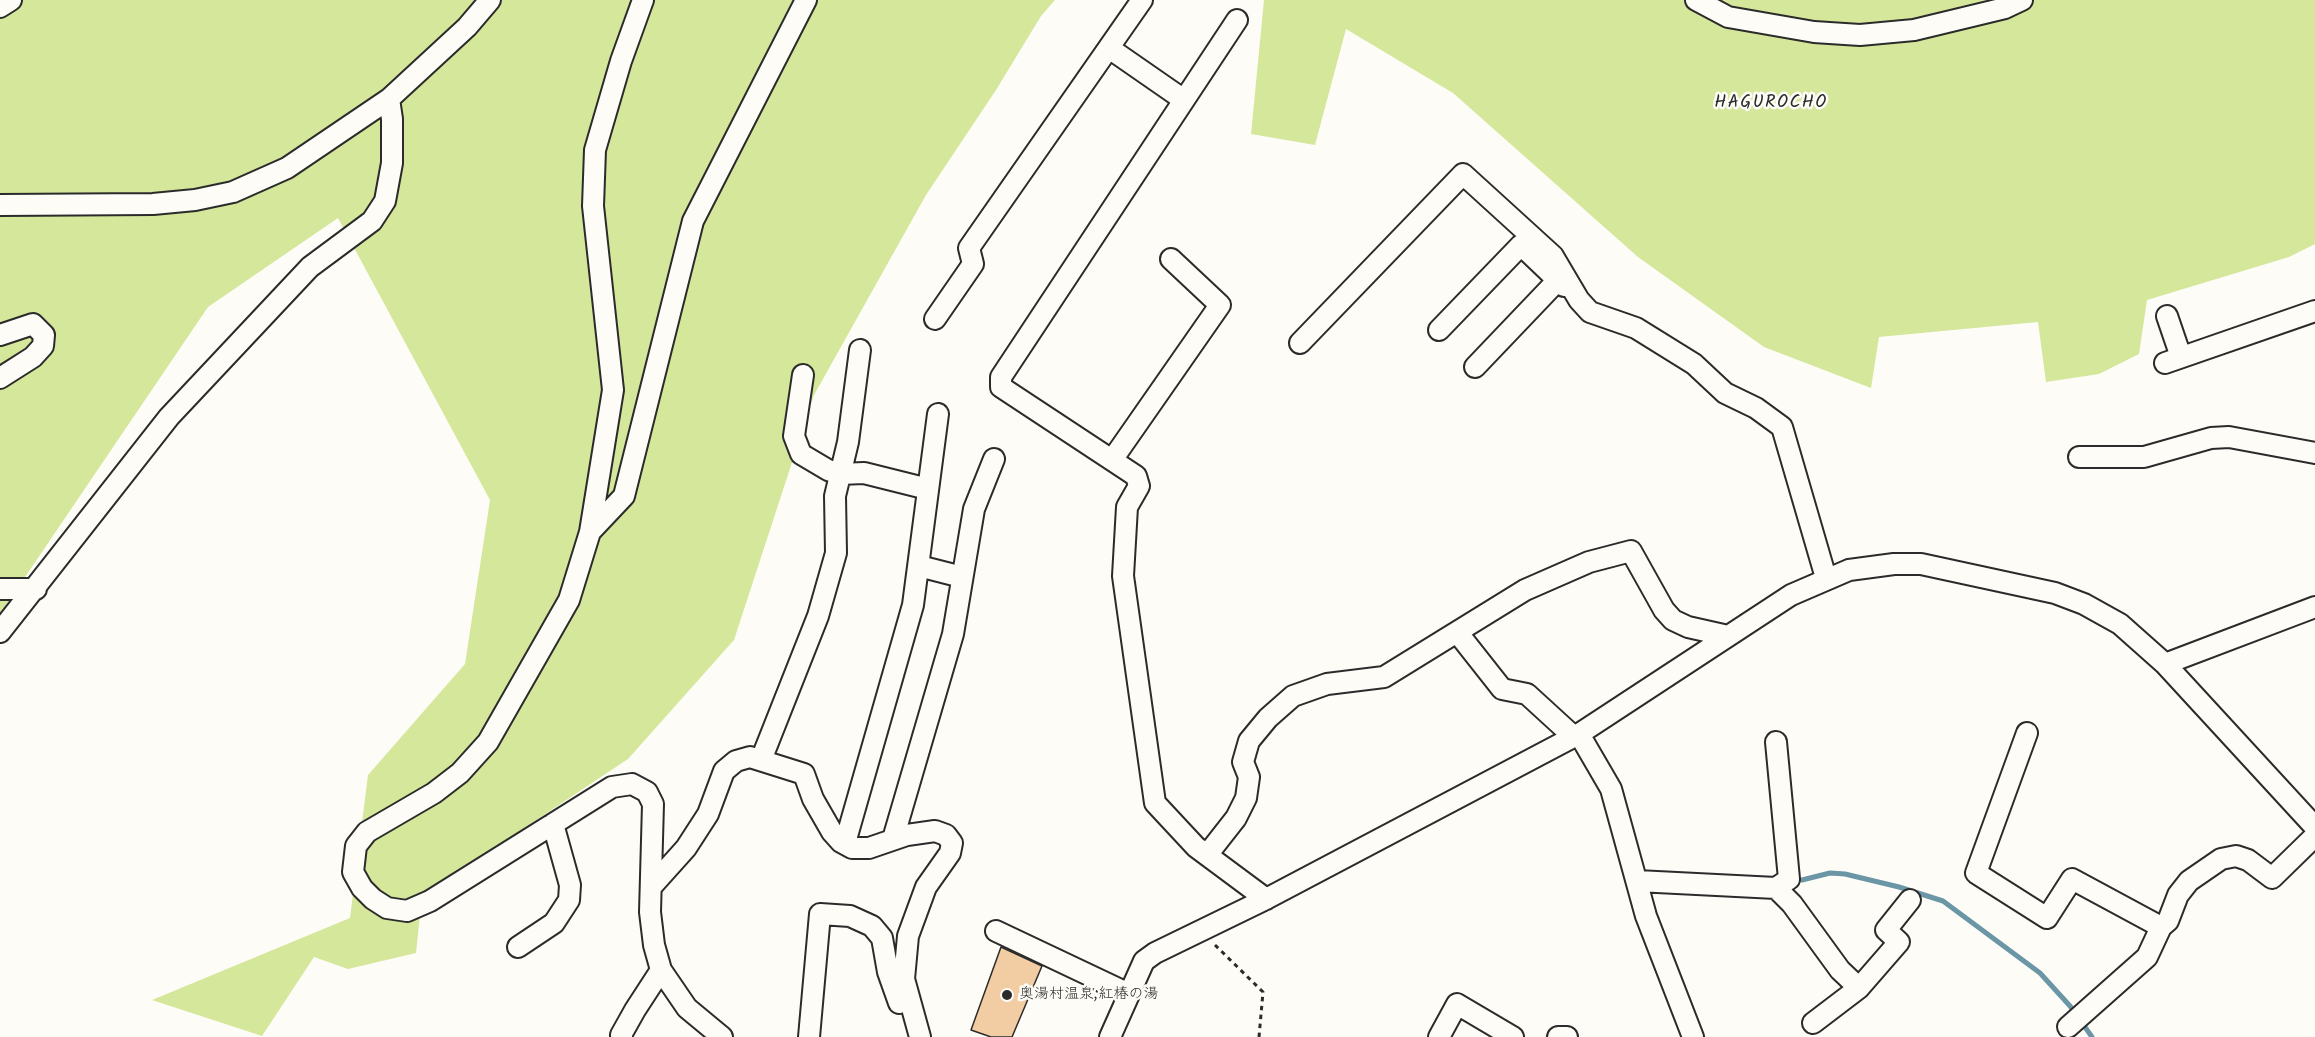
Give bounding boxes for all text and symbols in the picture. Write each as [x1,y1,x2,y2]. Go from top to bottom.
district label: HAGUROCHO [1714,93,1828,115]
place label: 奥湯村温泉;紅椿の湯 [1019,986,1159,1004]
marker: 奥湯村温泉;紅椿の湯 [1000,988,1014,1002]

